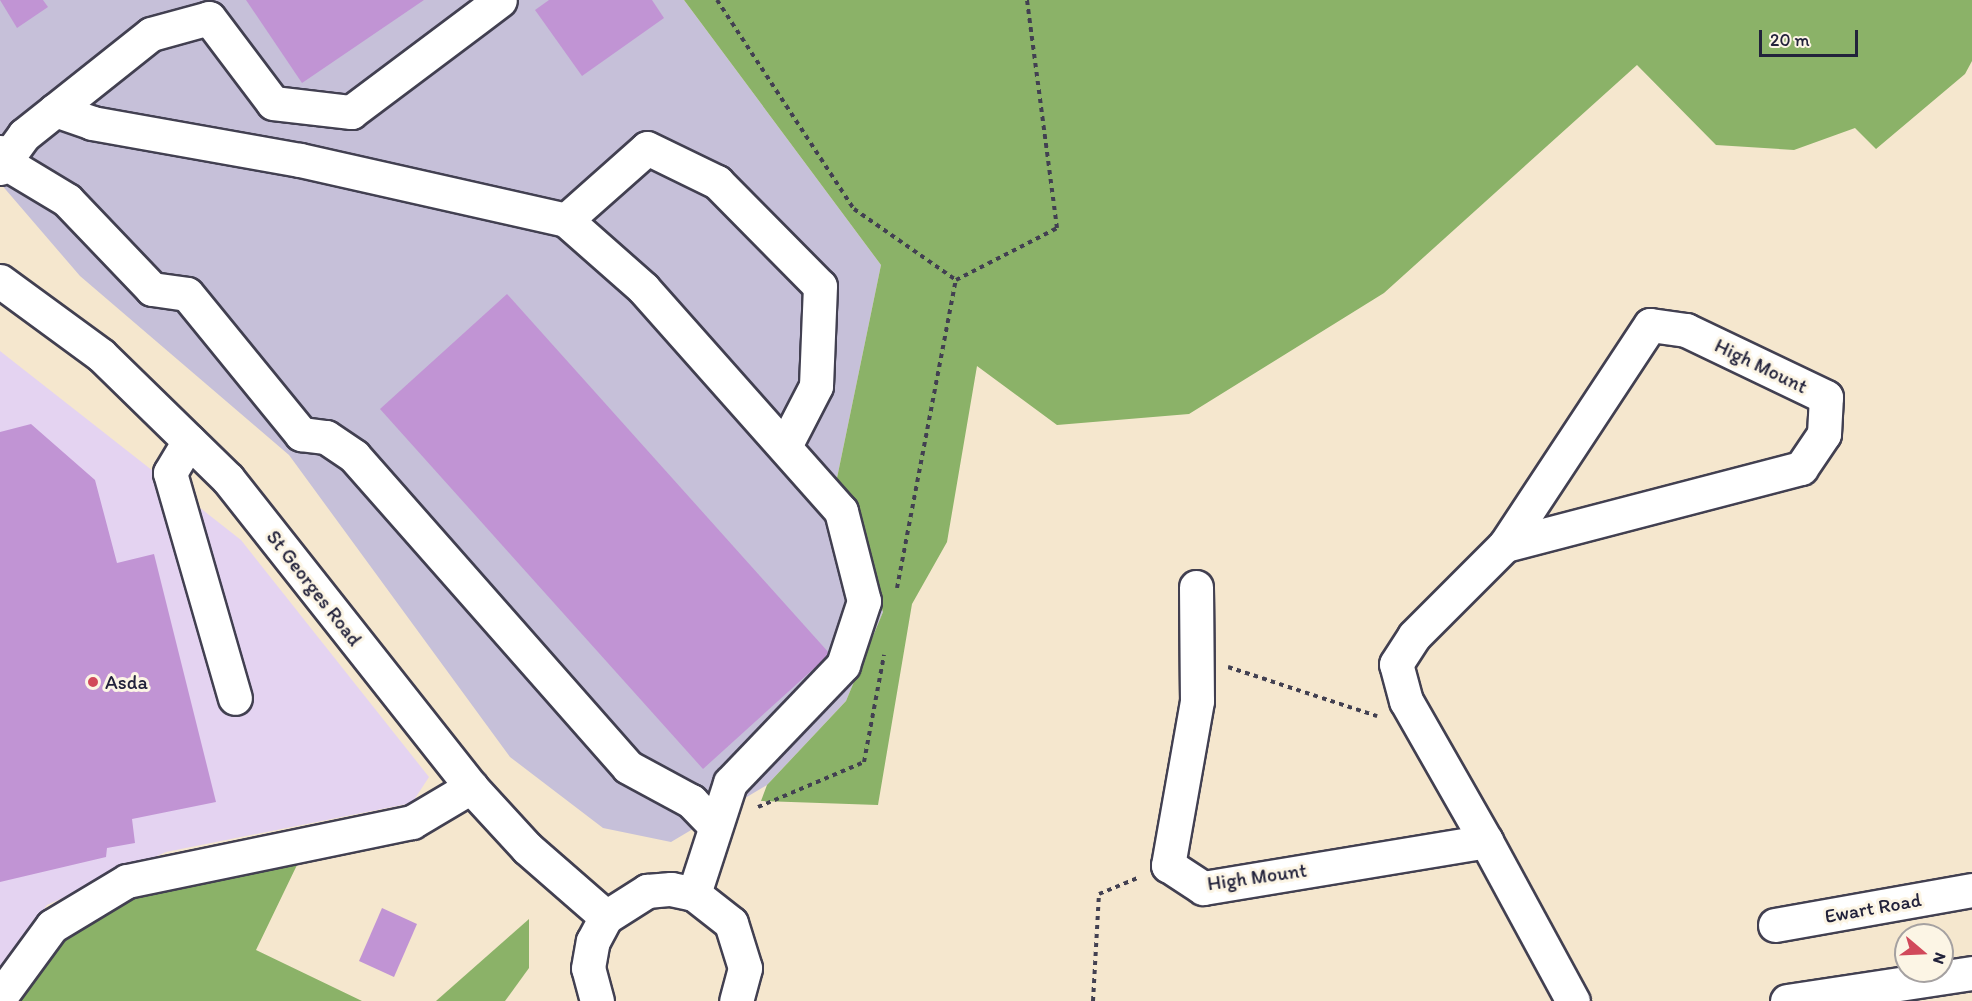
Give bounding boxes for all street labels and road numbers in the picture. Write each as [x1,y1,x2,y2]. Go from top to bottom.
street label: High Mount [1711,333,1811,399]
street label: St Georges Road [261,525,367,651]
street label: High Mount [1206,858,1308,896]
street label: Ewart Road [1823,888,1923,928]

